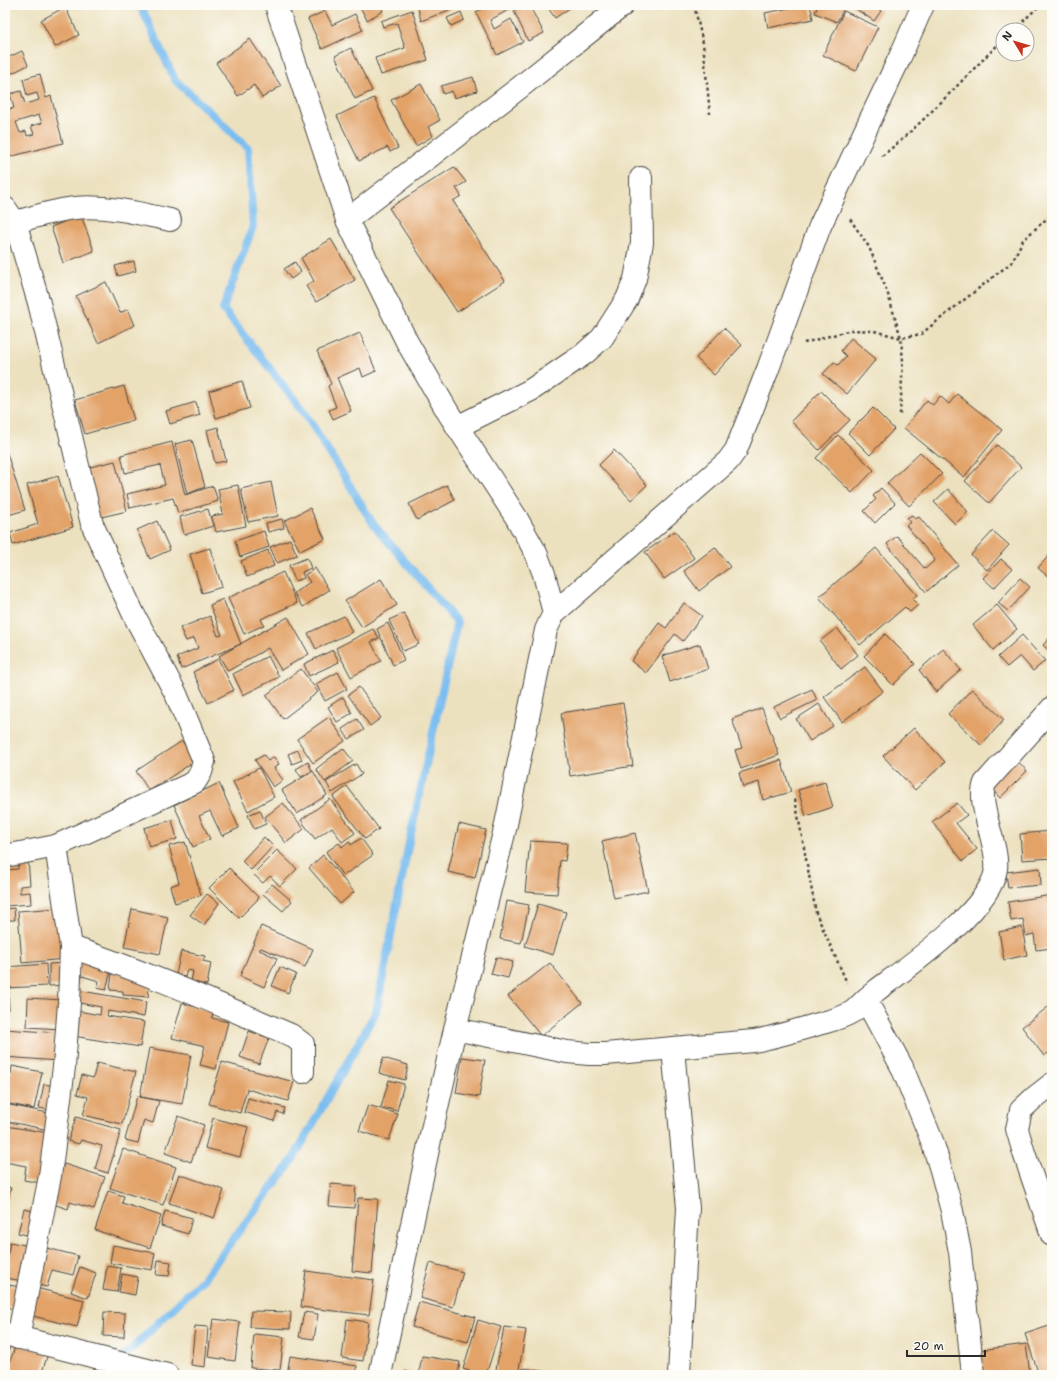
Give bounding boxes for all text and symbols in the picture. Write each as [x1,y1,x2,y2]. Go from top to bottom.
north arrow [995,22,1035,62]
text: N [999,28,1016,44]
scale bar [907,1332,985,1358]
text: 20 m [913,1338,944,1354]

